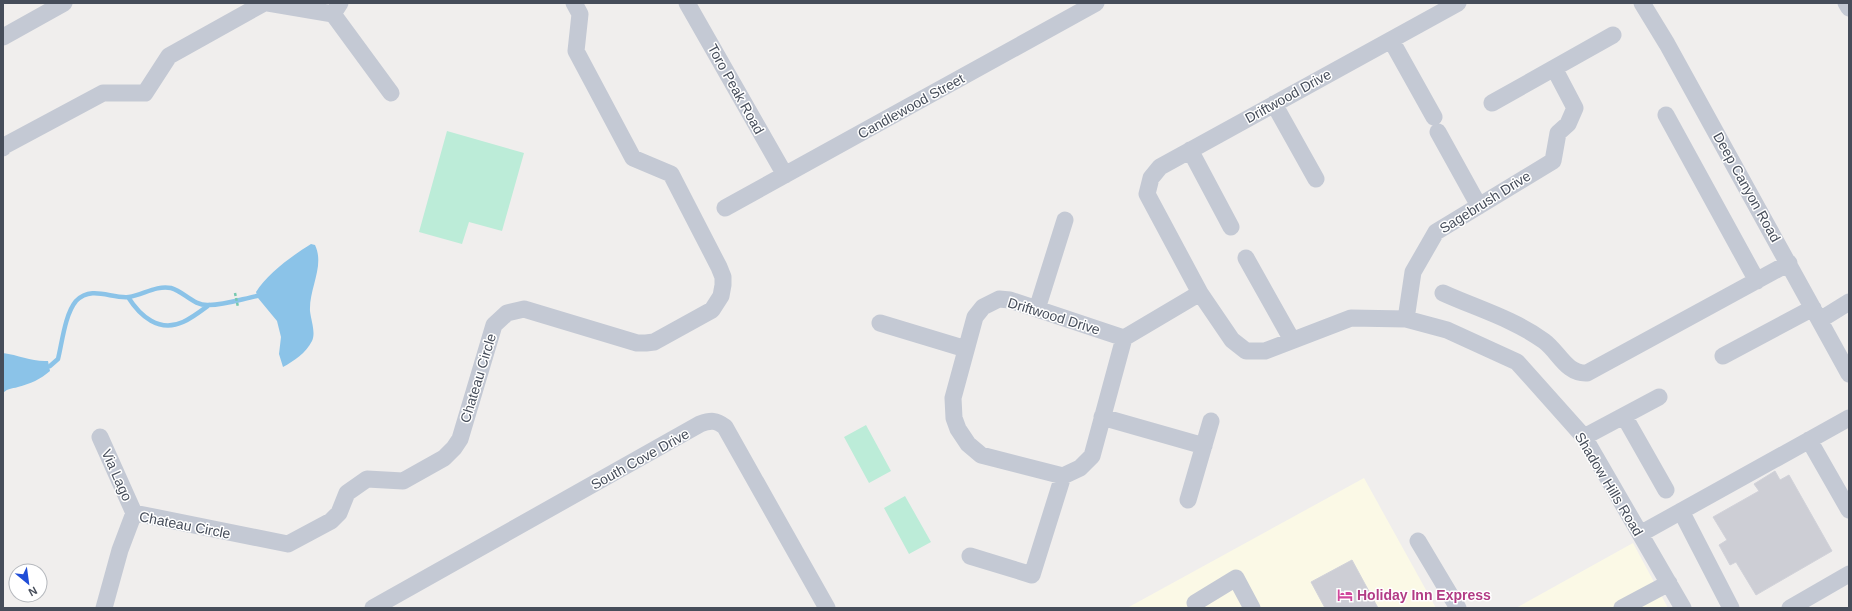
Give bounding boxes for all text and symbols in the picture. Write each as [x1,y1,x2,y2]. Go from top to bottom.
street label: Toro Peak Road [705,41,767,137]
street label: Driftwood Drive [1242,66,1334,126]
street label: Candlewood Street [855,70,967,142]
street label: Deep Canyon Road [1710,129,1784,245]
street label: Sagebrush Drive [1437,167,1534,236]
street label: Driftwood Drive [1006,294,1102,338]
street label: Chateau Circle [457,331,499,425]
street label: South Cove Drive [588,425,692,493]
street label: Shadow Hills Road [1572,429,1646,539]
street label: Via Lago [99,447,136,504]
street label: Chateau Circle [138,508,232,542]
north arrow [8,563,48,603]
text: N [26,585,39,599]
hotel icon: Holiday Inn Express [1336,586,1354,604]
place label: Holiday Inn Express [1357,587,1491,603]

